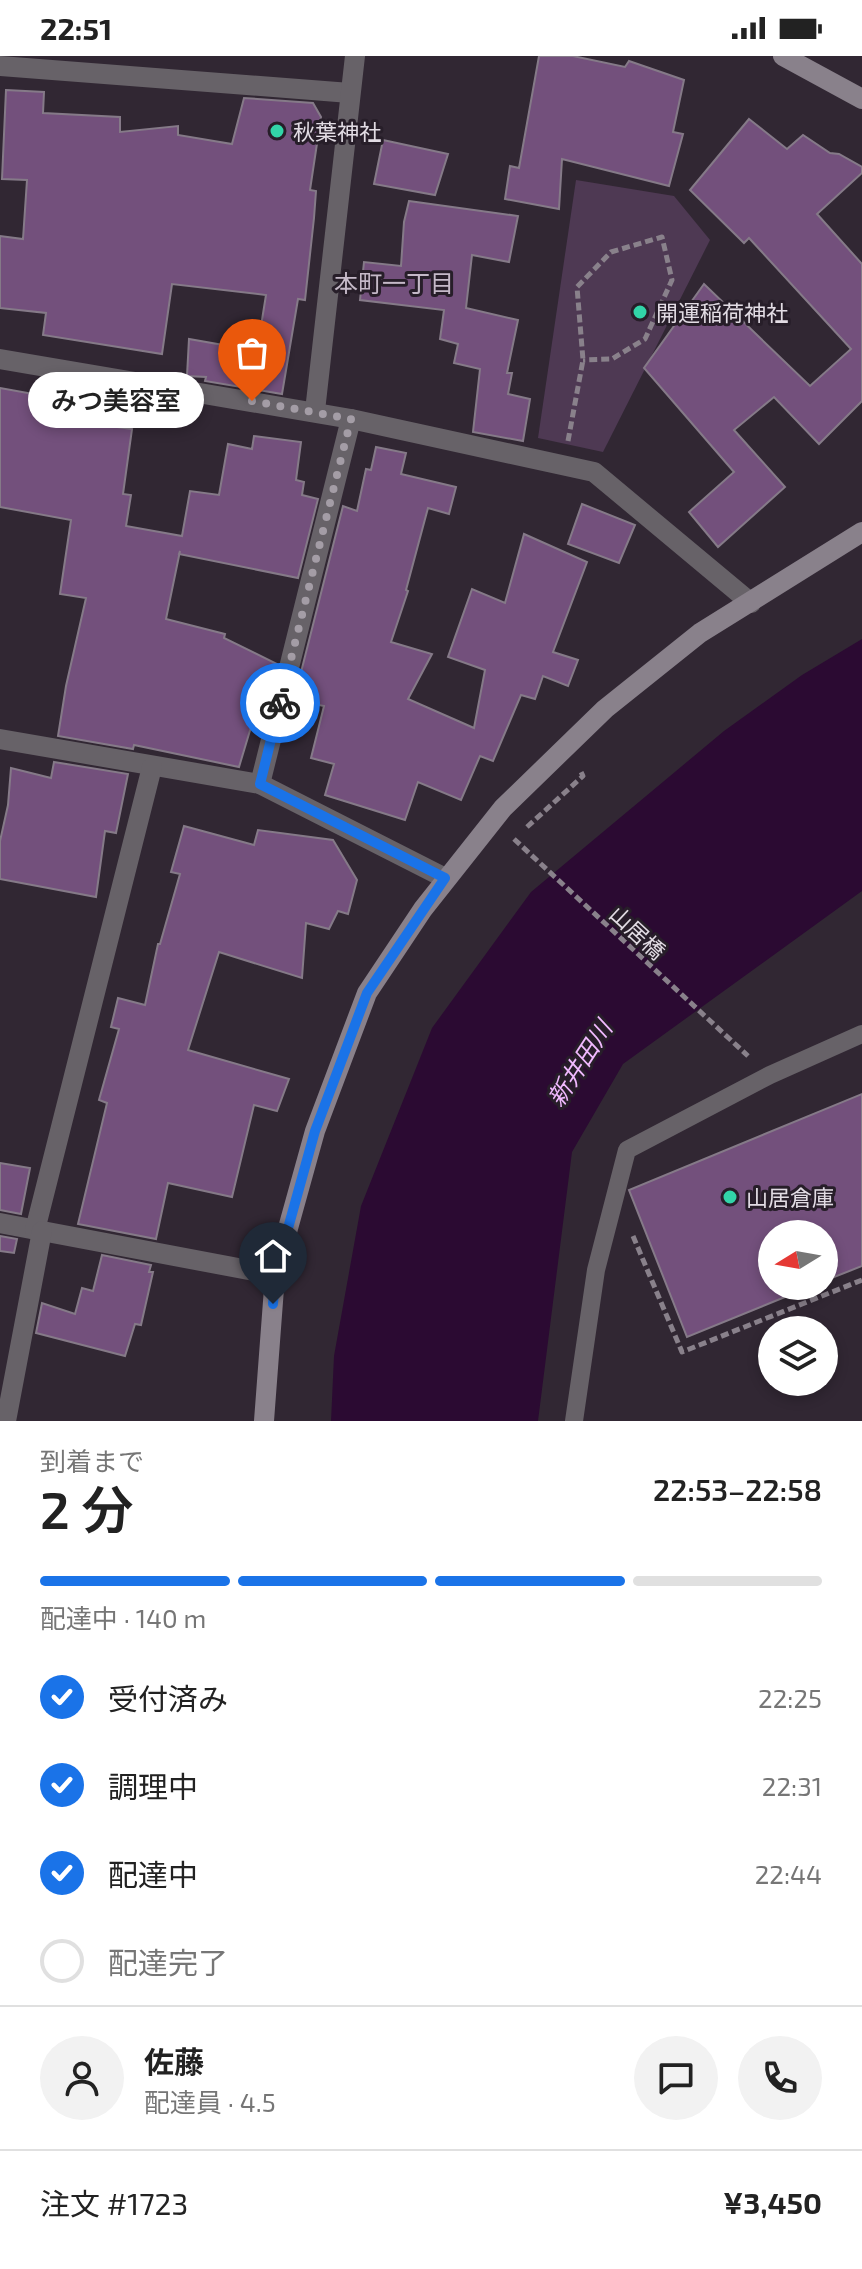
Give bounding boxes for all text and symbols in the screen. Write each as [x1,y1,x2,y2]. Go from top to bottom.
text: 22:51 [40,10,112,46]
place label: 秋葉神社 [293,118,381,144]
marker: 秋葉神社 [268,122,286,140]
district label: 本町一丁目 [334,268,454,297]
place label: 開運稲荷神社 [656,299,788,325]
marker: 開運稲荷神社 [631,303,649,321]
pin [218,319,286,401]
icon: bag [230,331,274,375]
callout: みつ美容室 [28,373,204,429]
text: みつ美容室 [51,384,181,415]
courier [240,663,320,743]
icon: bike [258,681,302,725]
street label: 山居橋 [605,900,671,964]
water label: 新井田川 [541,1012,619,1111]
place label: 山居倉庫 [746,1184,834,1210]
marker: 山居倉庫 [721,1188,739,1206]
north arrow [758,1220,838,1300]
map controls [758,1220,838,1396]
pin [239,1222,307,1304]
icon: home [251,1234,295,1278]
button: layers [758,1316,838,1396]
text: 到着まで [40,1445,144,1476]
text: 22:53–22:58 [653,1471,822,1507]
text: 2 分 [40,1477,133,1539]
text: 配達中 · 140 m [40,1602,206,1633]
icon: check [40,1675,84,1719]
text: 受付済み [108,1680,228,1716]
text: 22:25 [758,1682,822,1713]
icon: check [40,1763,84,1807]
text: 調理中 [108,1768,198,1804]
text: 22:31 [762,1770,822,1801]
icon: check [40,1851,84,1895]
text: 配達中 [108,1856,198,1892]
text: 22:44 [755,1858,822,1889]
text: 配達完了 [108,1944,228,1980]
button: person [40,2036,124,2120]
button: chat [634,2036,718,2120]
button: phone [738,2036,822,2120]
text: 佐藤 [144,2043,204,2079]
text: 配達員 · 4.5 [144,2086,276,2117]
text: ¥3,450 [723,2184,822,2220]
text: 注文 #1723 [40,2185,188,2221]

